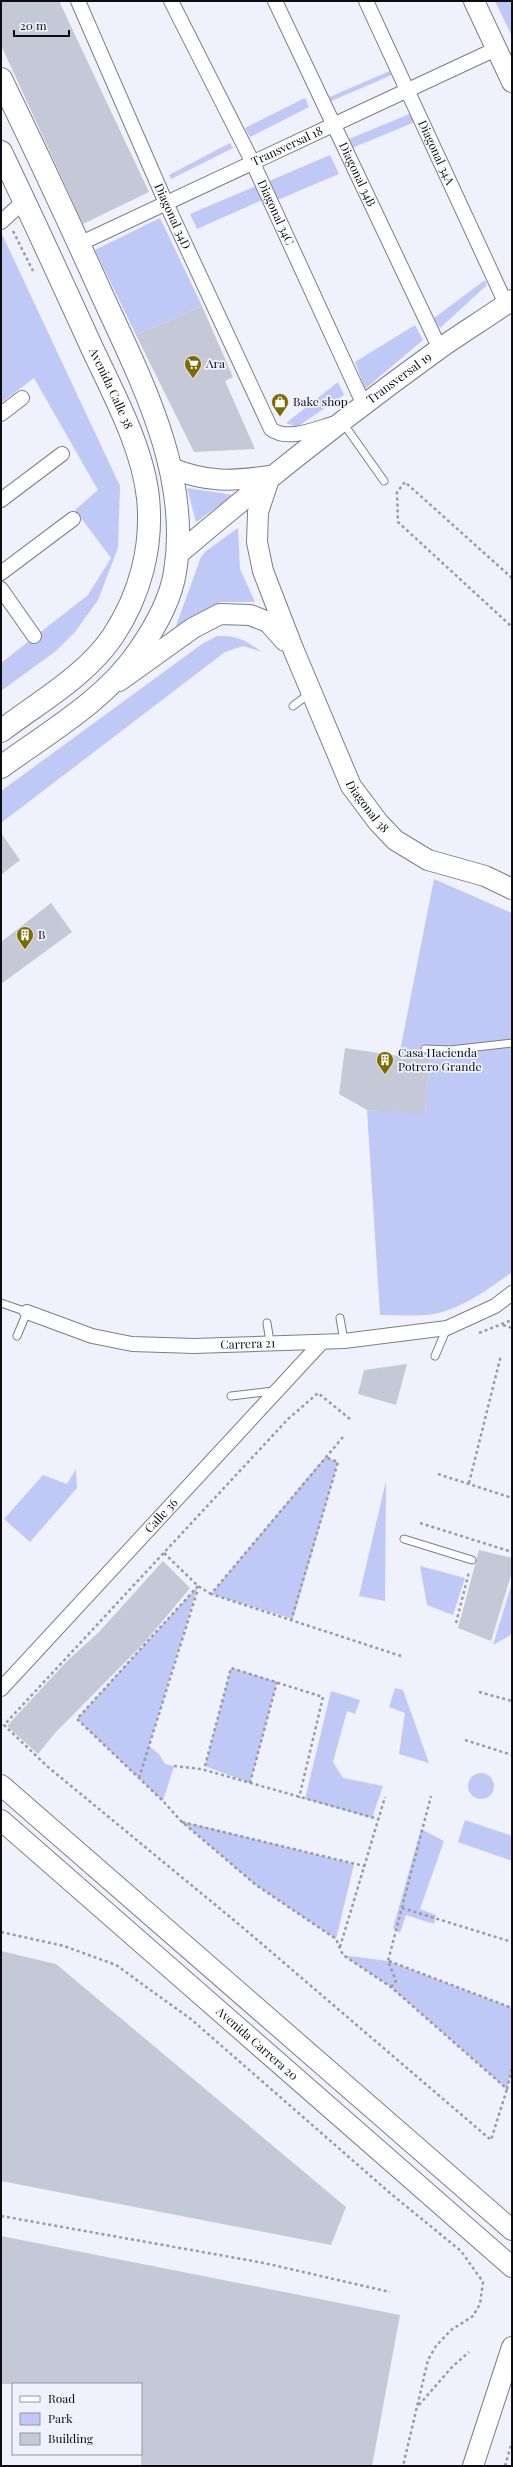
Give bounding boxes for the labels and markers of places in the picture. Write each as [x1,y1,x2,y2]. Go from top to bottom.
supermarket icon: Ara [183,354,203,379]
place label: Ara [205,355,225,371]
shop icon: Bake shop [270,392,290,417]
place label: Bake shop [293,393,348,409]
building icon: B [15,925,35,950]
place label: B [38,926,45,942]
place label: Casa Hacienda Potrero Grande [398,1044,482,1074]
building icon: Casa Hacienda Potrero Grande [375,1050,395,1075]

